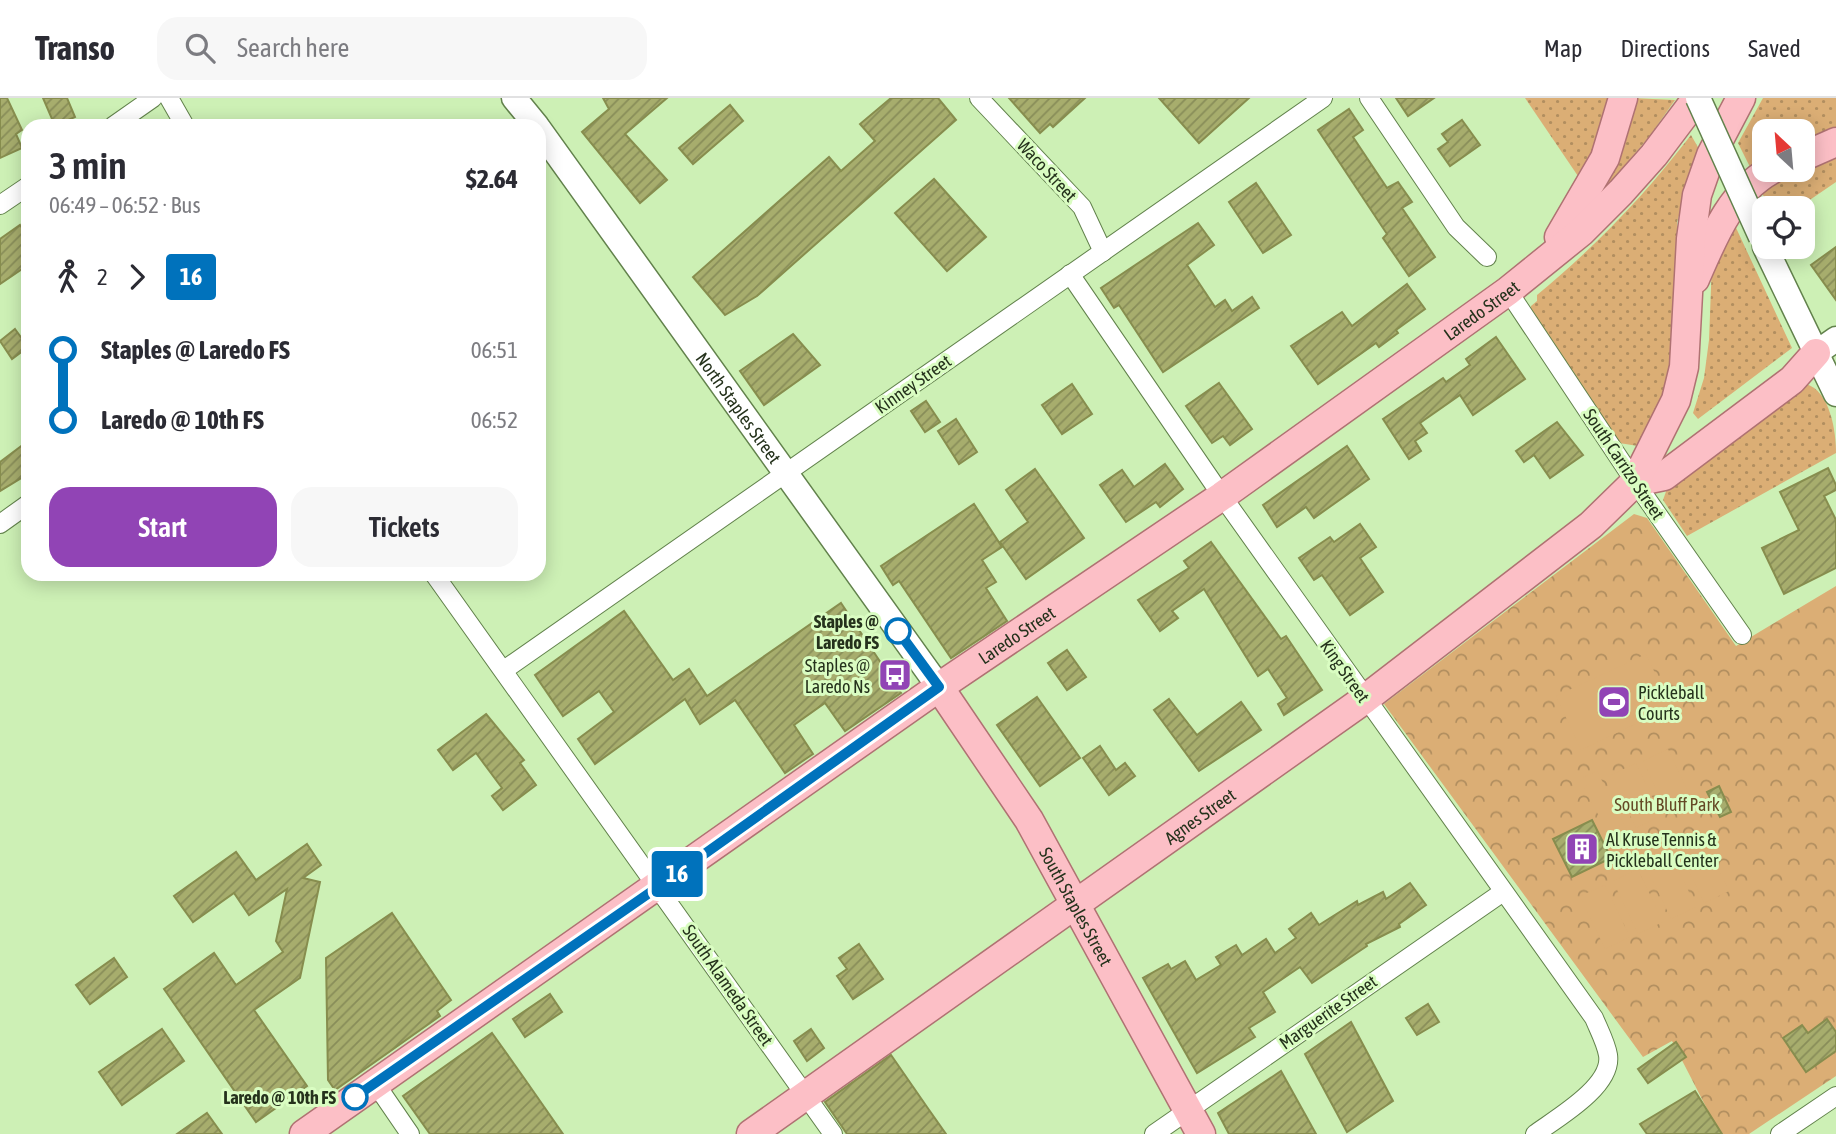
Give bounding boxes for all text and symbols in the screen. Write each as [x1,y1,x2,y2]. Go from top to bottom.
search box [157,17,647,80]
text: Transo [35,29,115,67]
icon: search [181,29,219,67]
text: Search here [237,33,349,63]
text: Map [1544,35,1582,62]
text: Directions [1620,35,1710,62]
text: Saved [1748,35,1801,62]
north arrow [1752,119,1815,182]
map controls [1752,119,1815,259]
street label: Waco Street [1013,134,1081,206]
text: 3 min [49,144,127,187]
text: $2.64 [466,164,518,194]
text: 06:49 – 06:52 · Bus [49,192,201,218]
button: locate [1752,196,1815,259]
icon: walk [49,258,87,296]
icon: forward [118,258,156,296]
text: 16 [180,263,202,290]
text: 2 [97,264,108,290]
street label: Laredo Street [1440,276,1523,344]
text: Staples @ Laredo FS [101,335,290,365]
text: 06:51 [471,337,518,363]
street label: North Staples Street [692,348,786,467]
street label: Kinney Street [871,350,955,418]
text: Laredo @ 10th FS [101,405,264,435]
street label: South Carrizo Street [1579,405,1669,523]
text: 06:52 [471,407,518,433]
button: Start [49,487,277,567]
button: Tickets [291,487,518,567]
street label: Laredo Street [974,601,1059,668]
place label: Staples @ Laredo FS [814,611,879,653]
marker: Staples @ Laredo FS [885,618,911,644]
street label: King Street [1316,636,1374,706]
place label: Staples @ Laredo Ns [805,655,870,697]
bus stop icon: Staples @ Laredo Ns [876,656,914,694]
place label: Pickleball Courts [1638,682,1705,724]
sports icon: Pickleball Courts [1595,683,1633,721]
street label: Agnes Street [1160,784,1239,848]
park label: South Bluff Park [1614,794,1720,815]
place label: Al Kruse Tennis & Pickleball Center [1606,829,1719,871]
building icon: Al Kruse Tennis & Pickleball Center [1563,830,1601,868]
street label: South Staples Street [1035,843,1117,969]
line badge: 16 [646,851,708,897]
text: 16 [666,860,688,887]
street label: South Alameda Street [678,920,778,1050]
street label: Marguerite Street [1275,971,1381,1053]
marker: Laredo @ 10th FS [342,1084,368,1110]
place label: Laredo @ 10th FS [223,1087,336,1108]

